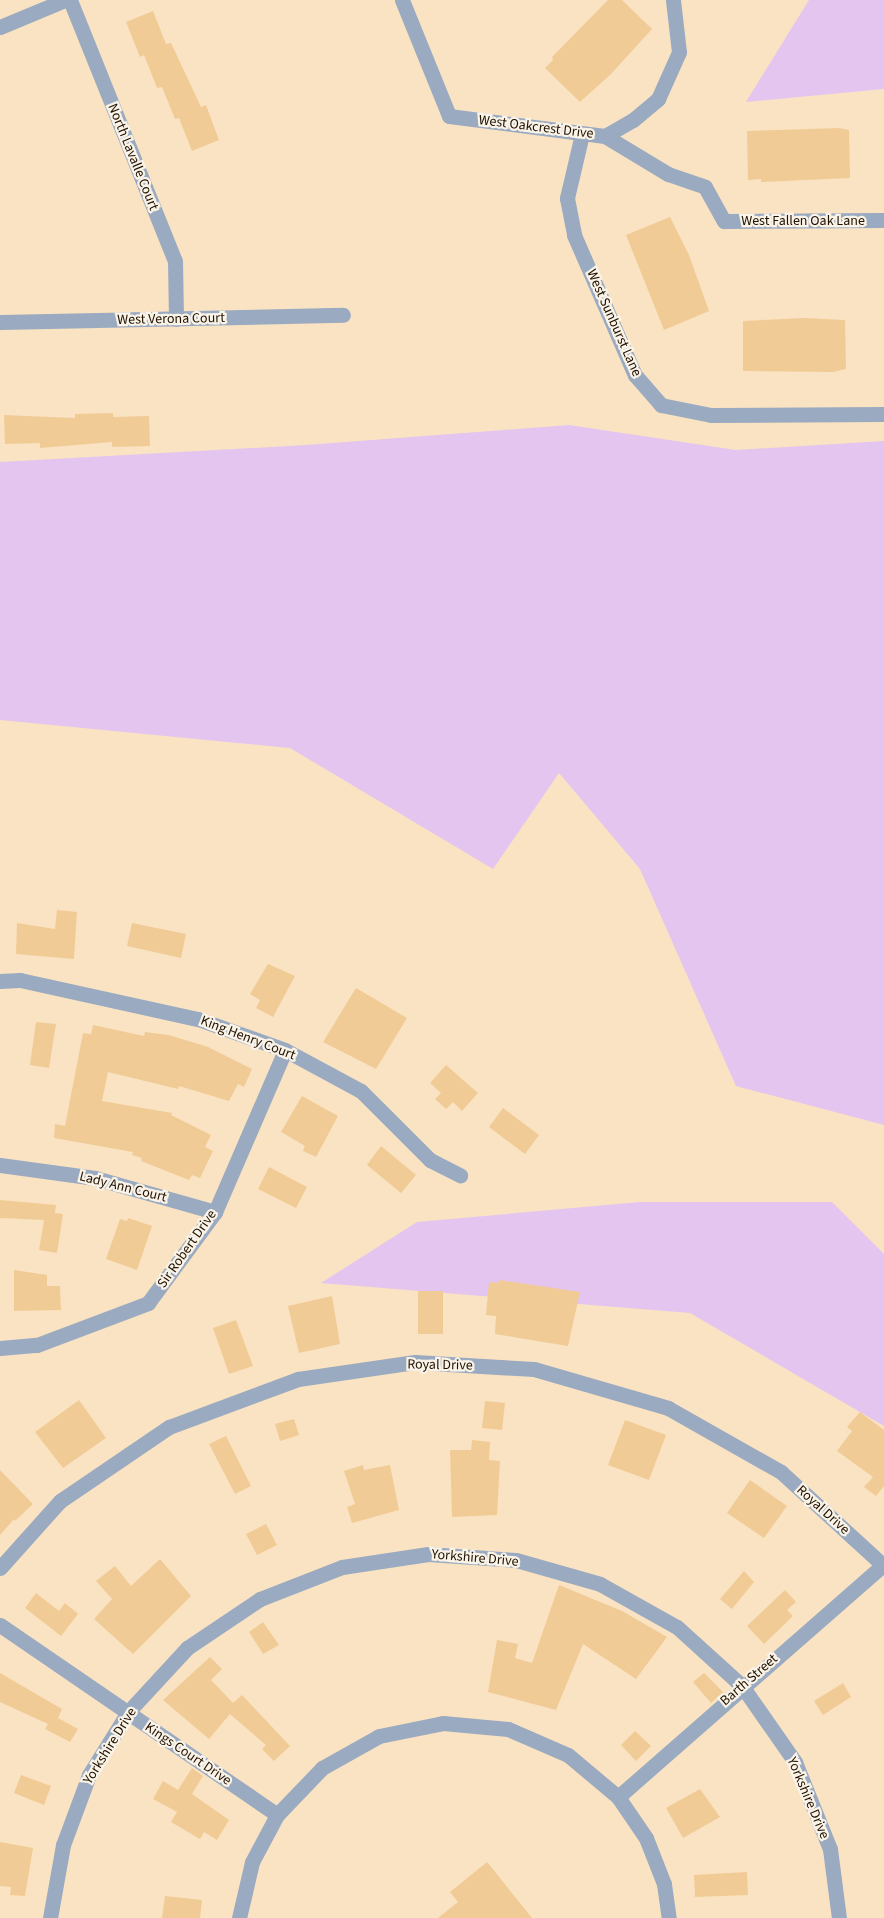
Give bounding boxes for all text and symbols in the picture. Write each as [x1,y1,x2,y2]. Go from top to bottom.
street label: North Lavalle Court [104,101,162,213]
street label: West Oakcrest Drive [478,112,594,142]
street label: West Fallen Oak Lane [741,213,865,229]
street label: West Sunburst Lane [583,267,645,379]
street label: West Verona Court [117,310,225,328]
street label: King Henry Court [198,1012,298,1064]
street label: Lady Ann Court [78,1168,168,1206]
street label: Sir Robert Drive [154,1207,220,1291]
street label: Royal Drive [407,1356,473,1374]
street label: Royal Drive [793,1482,853,1538]
street label: Yorkshire Drive [431,1546,519,1570]
street label: Barth Street [717,1651,781,1709]
street label: Yorkshire Drive [80,1705,140,1787]
street label: Kings Court Drive [141,1719,235,1789]
street label: Yorkshire Drive [783,1755,833,1841]

